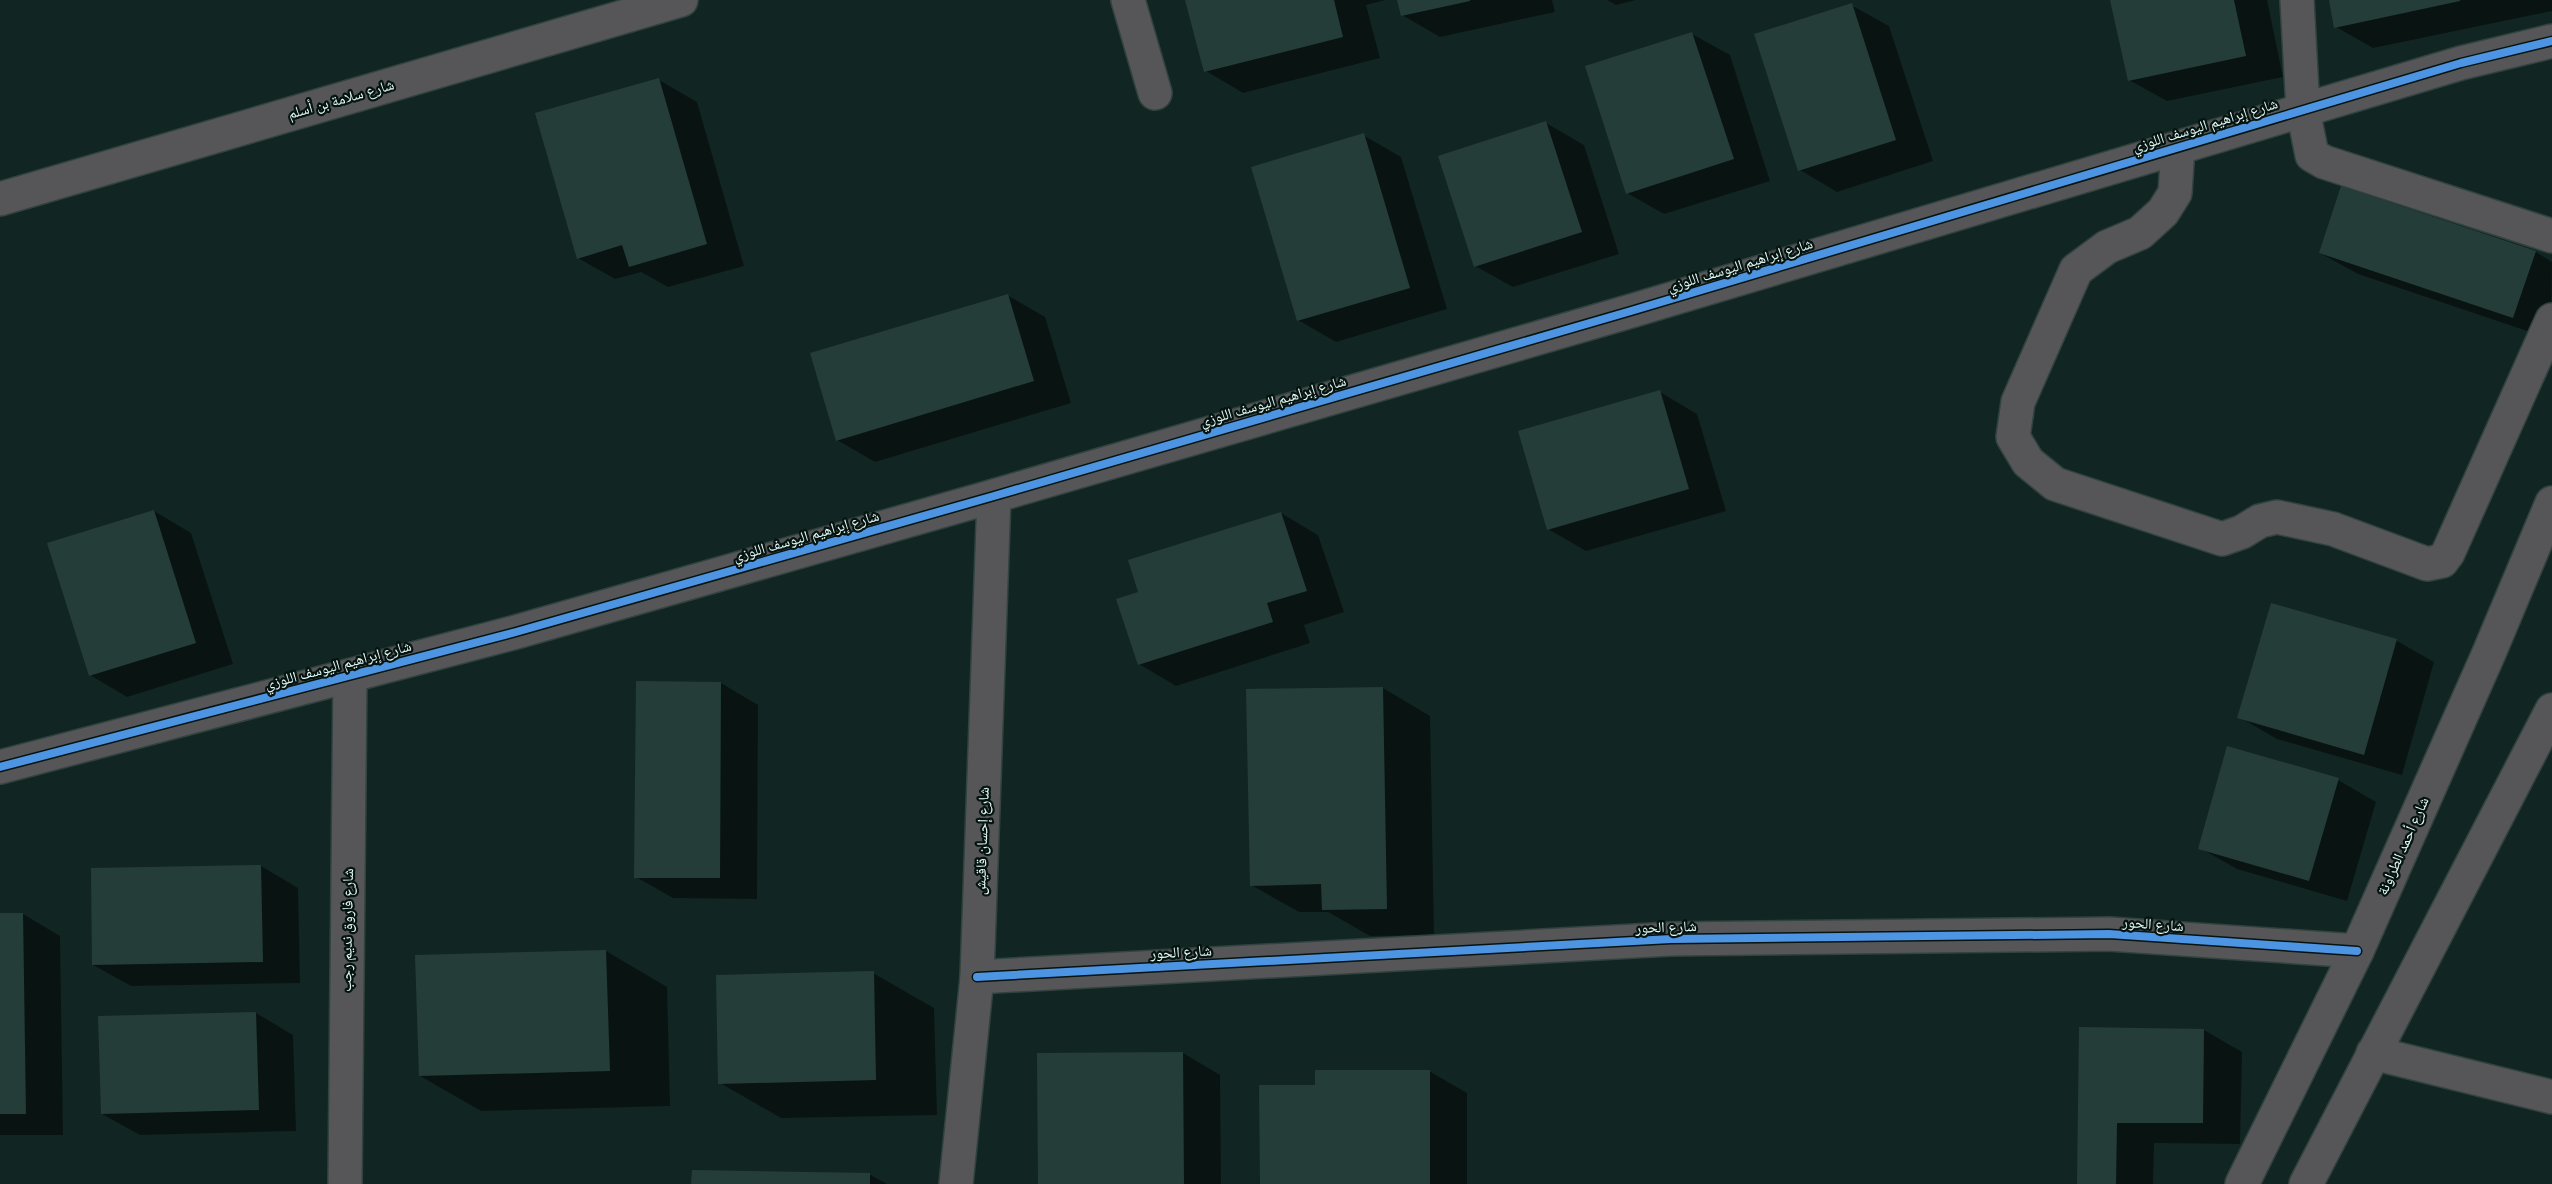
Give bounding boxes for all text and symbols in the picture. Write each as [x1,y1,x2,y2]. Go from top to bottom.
street label: شارع سلامة بن أسلم [286,75,397,125]
street label: شارع إبراهيم اليوسف اللوزي [2130,95,2281,158]
street label: شارع إبراهيم اليوسف اللوزي [1665,235,1816,298]
street label: شارع إبراهيم اليوسف اللوزي [1198,372,1349,433]
street label: شارع إبراهيم اليوسف اللوزي [731,507,882,568]
street label: شارع إبراهيم اليوسف اللوزي [263,638,414,696]
street label: شارع إحسان قاقيش [972,787,995,895]
street label: شارع أحمد الطراونة [2373,794,2435,899]
street label: شارع فاروق نديم رجب [338,868,359,992]
street label: شارع الحور [2121,914,2184,937]
street label: شارع الحور [1634,918,1697,939]
street label: شارع الحور [1149,942,1212,965]

